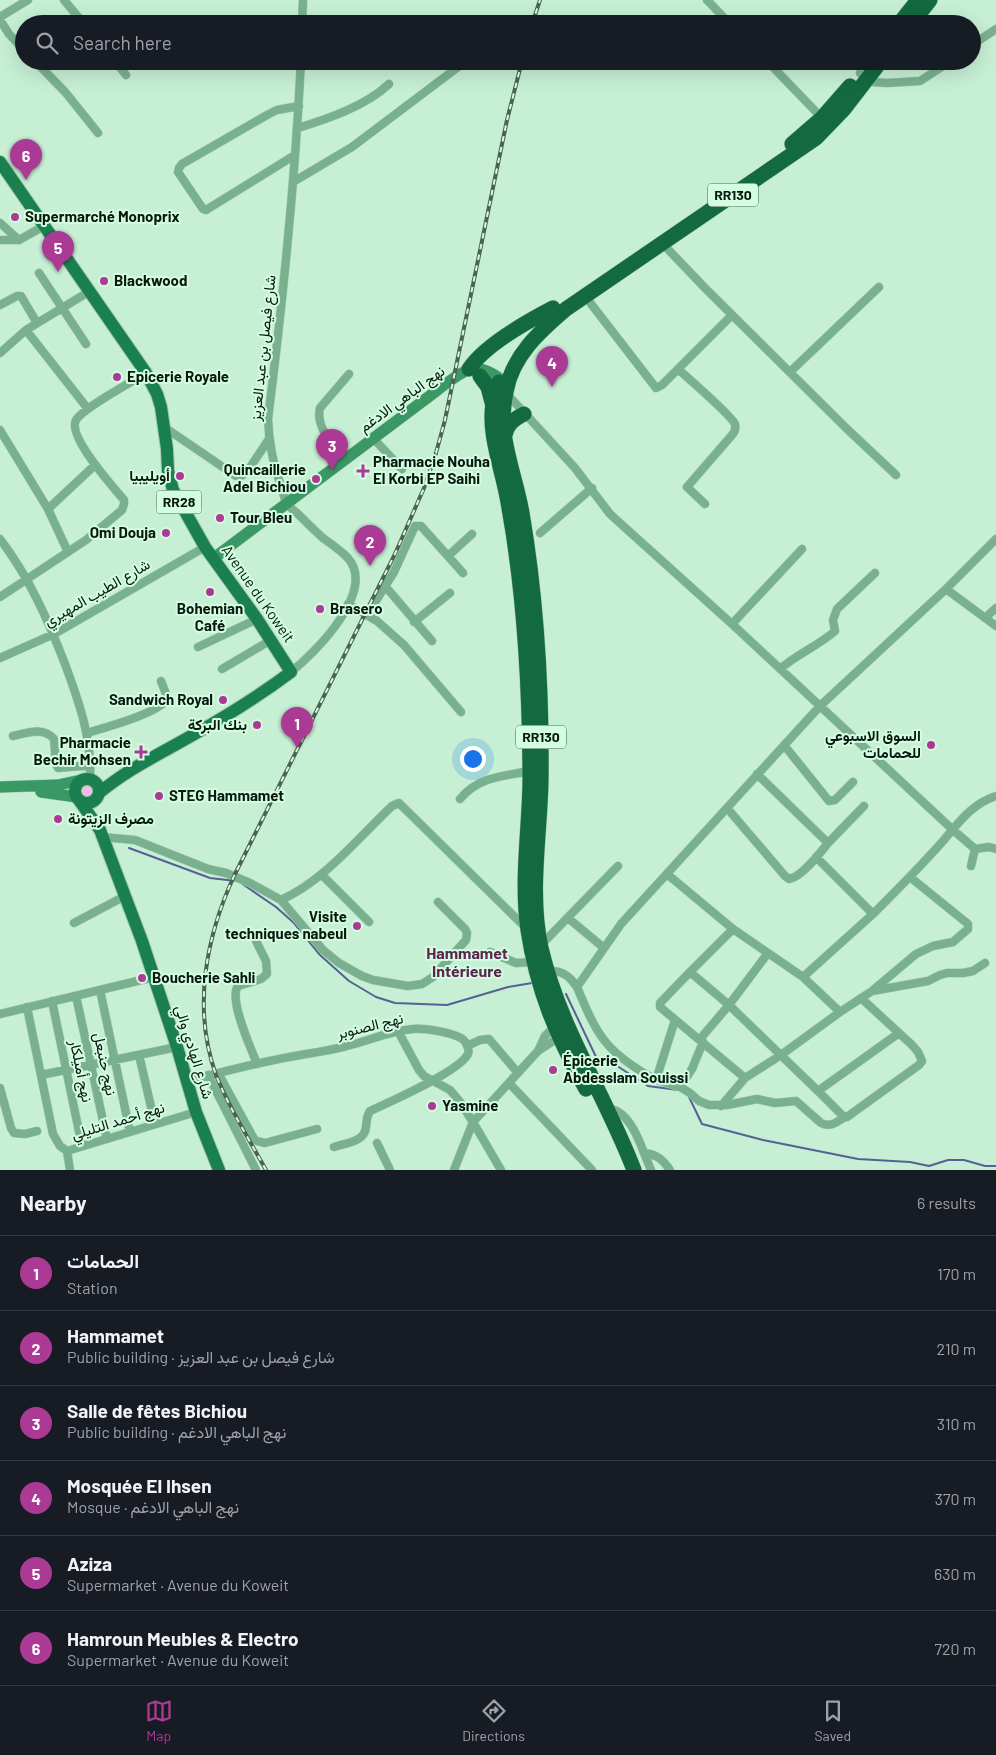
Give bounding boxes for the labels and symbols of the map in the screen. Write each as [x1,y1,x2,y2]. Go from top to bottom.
pin: 6 [10,139,42,180]
road number: RR130 [708,184,758,206]
place label: Supermarché Monoprix [25,207,180,225]
marker: Supermarché Monoprix [9,211,21,223]
pin: 5 [42,231,74,272]
place label: Blackwood [114,271,187,289]
street label: شارع فيصل بن عبد العزيز [245,274,282,423]
marker: Blackwood [98,275,110,287]
pin: 4 [536,346,568,387]
street label: نهج الباهي الادغم [355,361,451,439]
place label: Epicerie Royale [127,367,229,385]
marker: Epicerie Royale [111,371,123,383]
pin: 3 [316,429,348,470]
place label: Pharmacie Nouha El Korbi EP Saihi [373,452,490,487]
place label: Quincaillerie Adel Bichiou [223,460,306,495]
marker: Pharmacie Nouha El Korbi EP Saihi [357,465,369,477]
place label: أويليبيا [129,466,170,485]
marker: أويليبيا [174,470,186,482]
marker: Quincaillerie Adel Bichiou [310,473,322,485]
road number: RR28 [156,491,202,514]
place label: Tour Bleu [230,508,292,526]
marker: Tour Bleu [214,512,226,524]
place label: Omi Douja [90,523,156,541]
pin: 2 [354,525,386,566]
marker: Omi Douja [160,527,172,539]
street label: Avenue du Koweit [219,541,299,646]
street label: شارع الطيب المهيري [40,554,155,634]
marker: Bohemian Café [204,586,216,598]
place label: Bohemian Café [177,599,243,634]
place label: Brasero [330,599,383,617]
marker: Brasero [314,603,326,615]
place label: Sandwich Royal [109,690,213,708]
marker: Sandwich Royal [217,694,229,706]
pin: 1 [281,707,313,748]
place label: بنك البركة [188,715,247,734]
marker: بنك البركة [251,719,263,731]
road number: RR130 [516,726,566,749]
place label: السوق الاسبوعي للحمامات [825,726,921,761]
place label: Pharmacie Bechir Mohsen [33,733,131,768]
marker: السوق الاسبوعي للحمامات [925,739,937,751]
marker: Pharmacie Bechir Mohsen [135,746,147,758]
your location [460,746,486,772]
place label: STEG Hammamet [169,786,284,804]
marker: STEG Hammamet [153,790,165,802]
place label: مصرف الزيتونة [68,809,154,828]
marker: مصرف الزيتونة [52,813,64,825]
place label: Visite techniques nabeul [225,907,347,942]
marker: Visite techniques nabeul [351,920,363,932]
district label: Hammamet Intérieure [426,943,508,980]
place label: Boucherie Sahli [152,968,256,986]
marker: Boucherie Sahli [136,972,148,984]
street label: شارع الهادي والي [167,1003,218,1103]
street label: نهج الصنوبر [334,1008,406,1045]
street label: نهج حنبعل [88,1031,121,1098]
street label: نهج أميلكار [63,1037,97,1104]
place label: Épicerie Abdesslam Souissi [563,1051,688,1086]
marker: Épicerie Abdesslam Souissi [547,1064,559,1076]
place label: Yasmine [442,1096,498,1114]
street label: نهج أحمد التليلي [69,1097,168,1148]
marker: Yasmine [426,1100,438,1112]

